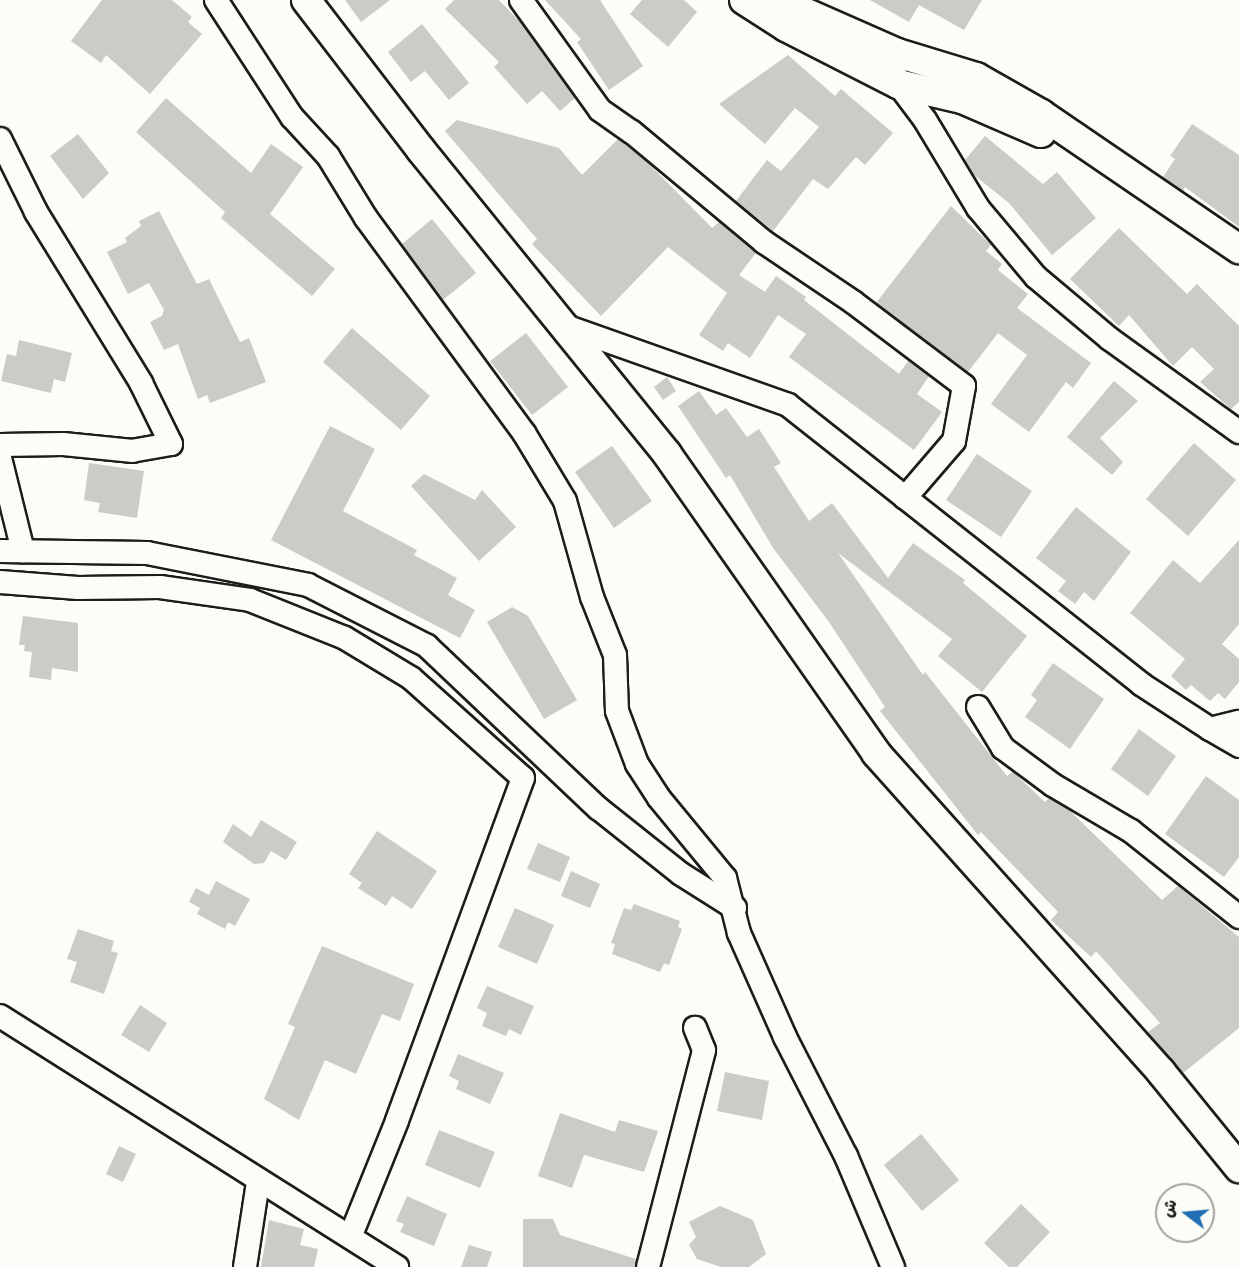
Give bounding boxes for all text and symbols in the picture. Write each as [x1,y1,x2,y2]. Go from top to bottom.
north arrow [1155,1183,1215,1243]
text: ش [1157,1197,1183,1220]

